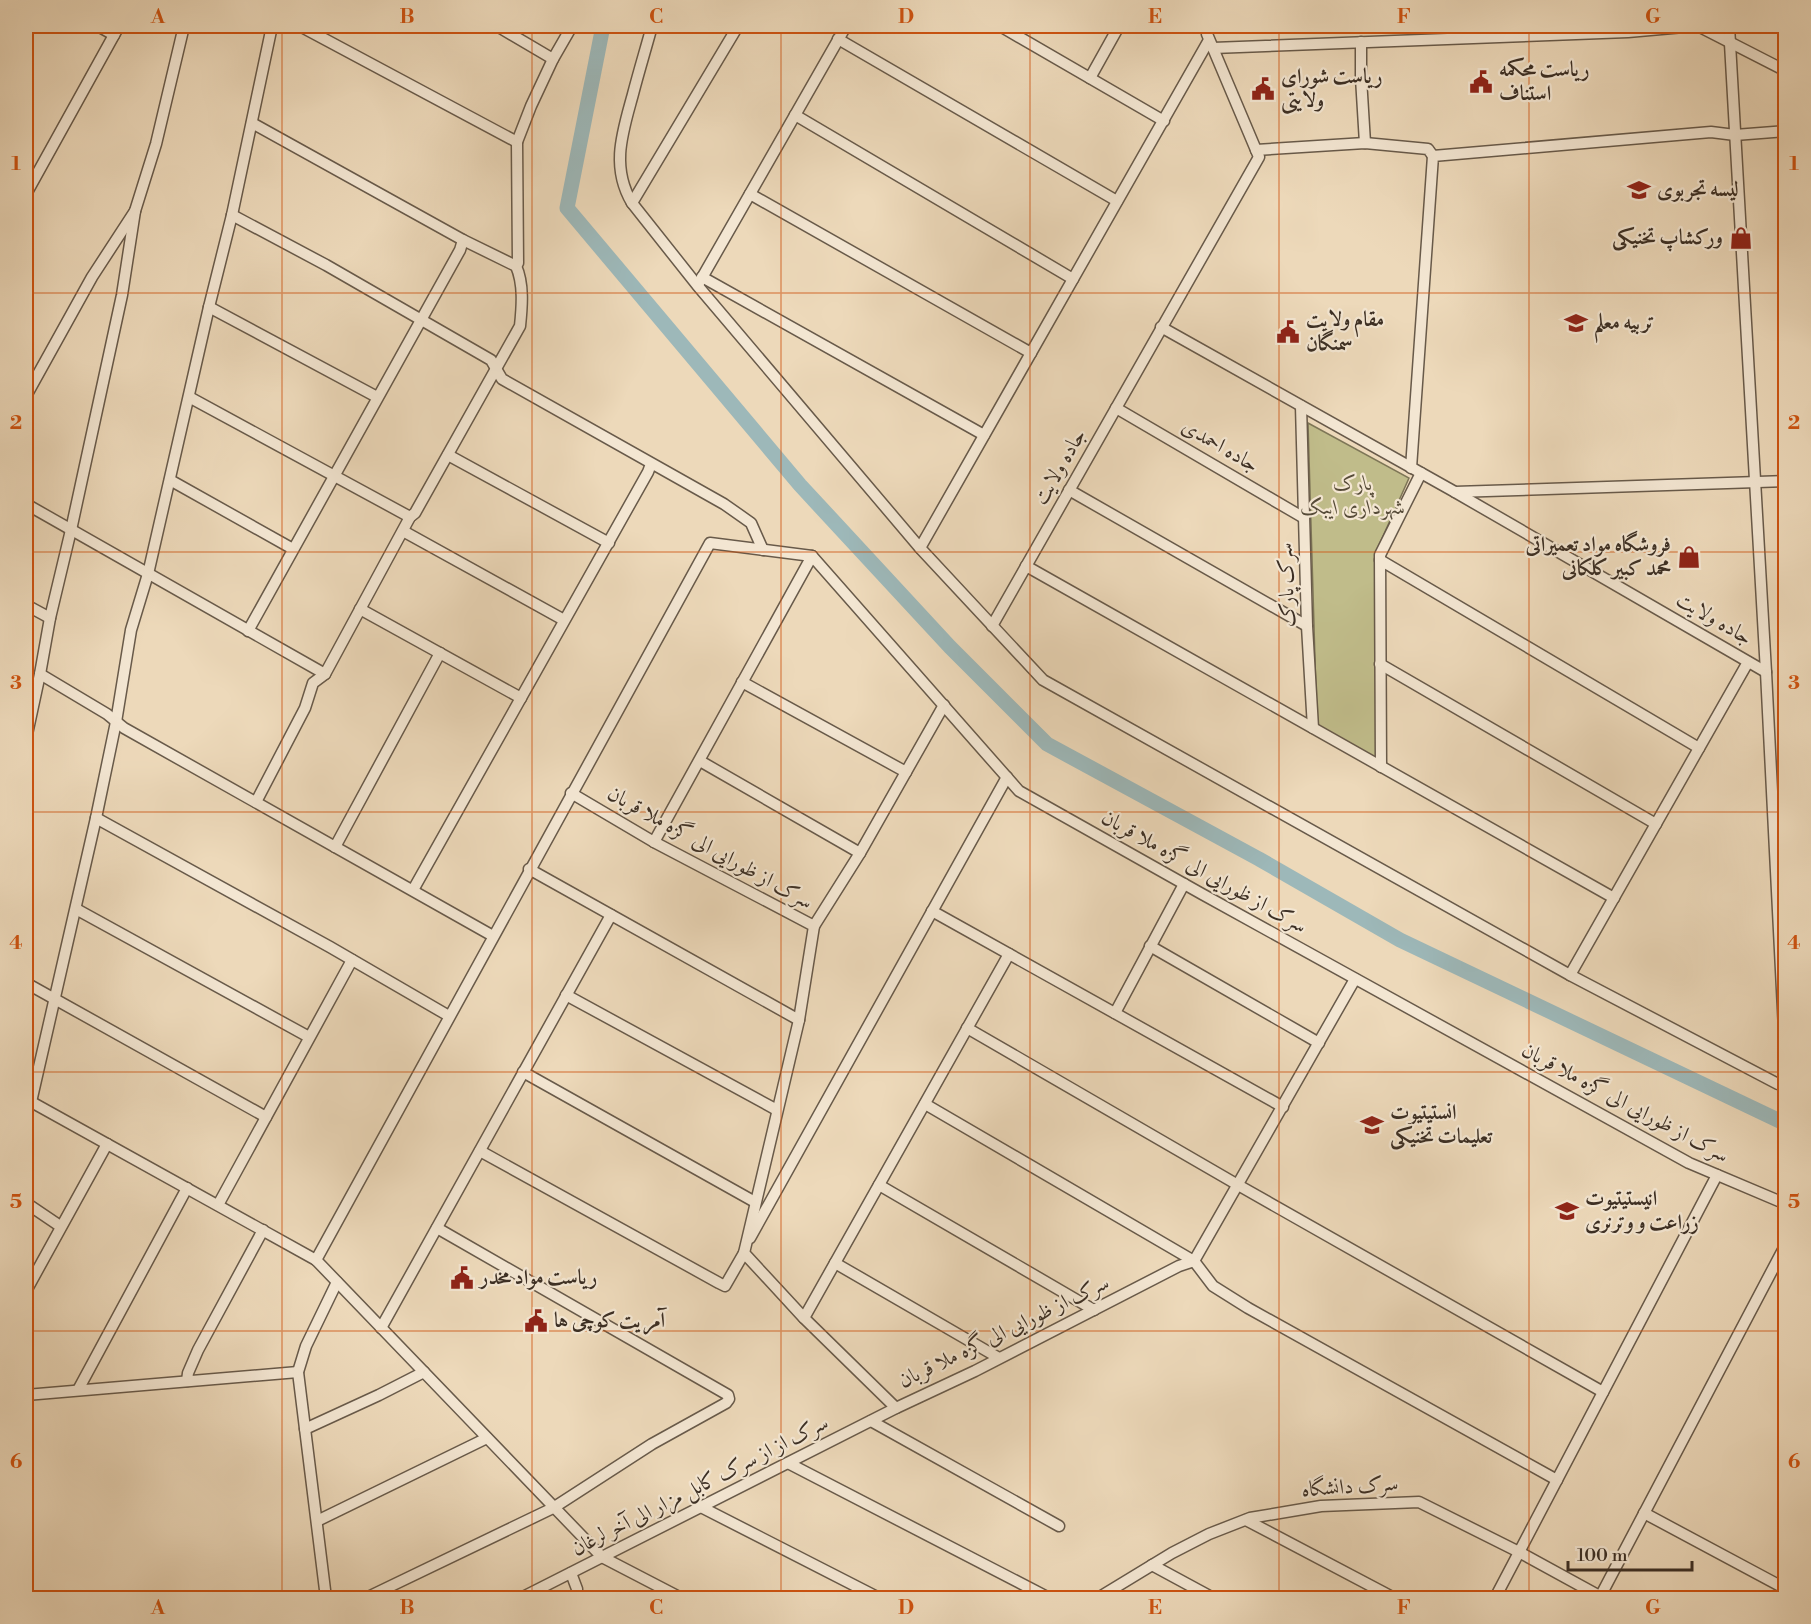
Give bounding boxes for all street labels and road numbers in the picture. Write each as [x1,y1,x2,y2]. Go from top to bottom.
street label: جاده احمدی [1177,414,1263,478]
street label: جاده ولایت [1028,424,1092,510]
street label: سرک پارک [1273,542,1302,628]
street label: جاده ولایت [1671,587,1757,651]
street label: سرک از ظورایی الی گزه ملا قربان [603,779,818,915]
street label: سرک از ظورایی الی گزه ملا قربان [1097,803,1312,939]
street label: سرک از ظورایی الی گزه ملا قربان [1517,1035,1734,1169]
street label: سرک از ظورایی الی گزه ملا قربان [894,1268,1114,1394]
street label: سرک از از سرک کابل مزار الی آخر لرغان [567,1409,833,1563]
street label: سرک دانشگاه [1301,1470,1399,1503]

